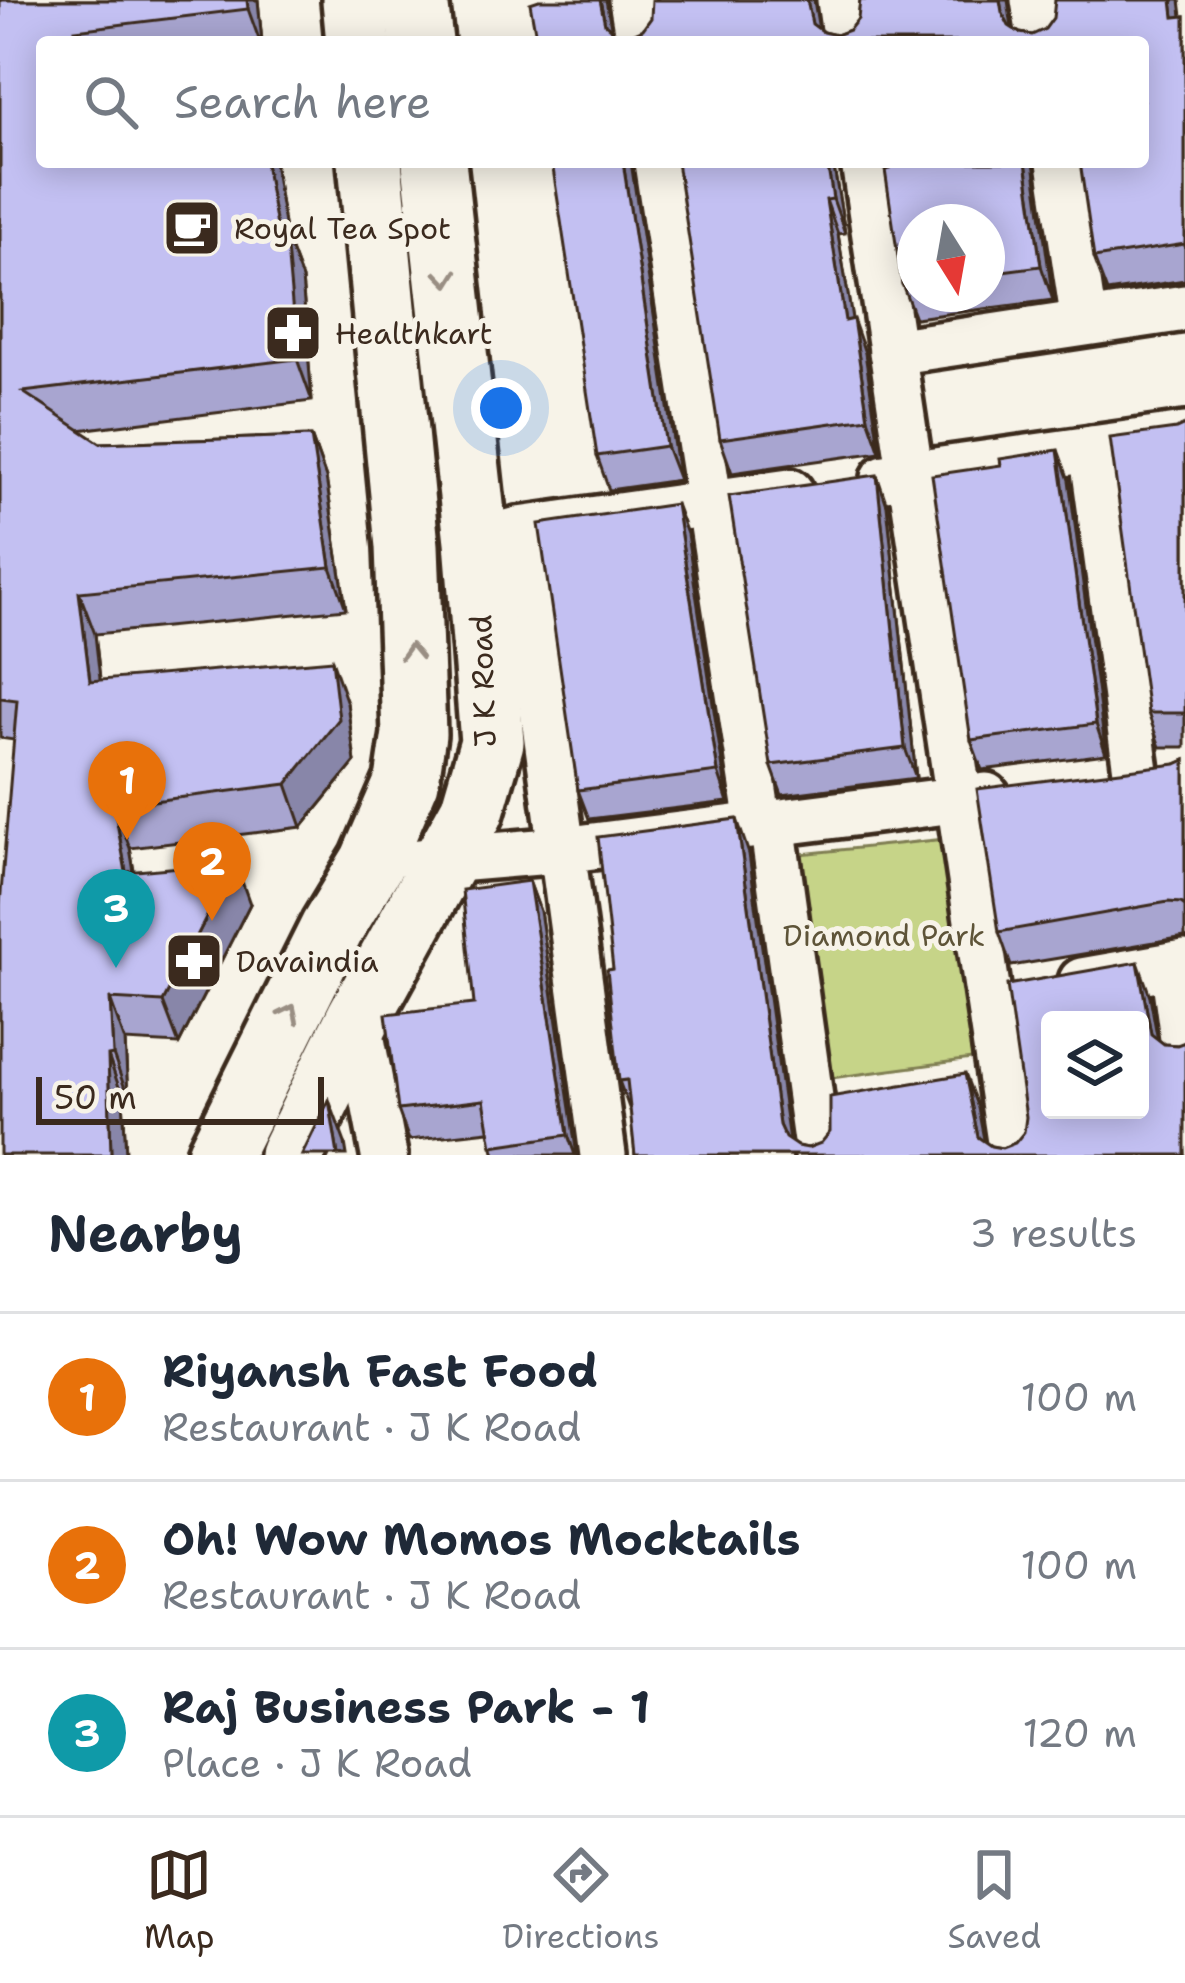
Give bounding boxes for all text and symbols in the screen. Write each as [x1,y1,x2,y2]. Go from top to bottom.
search box [36,36,1149,168]
icon: search [78,69,144,135]
text: Search here [174,72,431,132]
cafe icon: Royal Tea Spot [161,197,223,259]
north arrow [897,204,1005,312]
place label: Royal Tea Spot [234,208,451,249]
one-way arrow [434,269,459,288]
pharmacy icon: Healthkart [262,302,324,364]
place label: Healthkart [335,313,493,354]
your location [471,378,531,438]
street label: J K Road [460,614,506,748]
one-way arrow [398,642,424,661]
pin: 1 [88,741,166,840]
pin: 2 [173,822,251,921]
pin: 3 [77,869,155,968]
park label: Diamond Park [783,915,985,956]
pharmacy icon: Davaindia [163,930,225,992]
place label: Davaindia [236,941,379,982]
one-way arrow [276,1004,300,1025]
map controls [1041,1011,1149,1119]
button: layers [1041,1011,1149,1119]
scale bar [36,1071,324,1124]
text: 50 m [54,1075,137,1120]
text: Nearby [48,1199,243,1267]
text: 3 results [970,1207,1137,1259]
text: Riyansh Fast Food [162,1341,598,1401]
text: 1 [78,1371,96,1423]
text: 100 m [1021,1371,1137,1423]
text: Restaurant · J K Road [162,1401,581,1453]
text: Oh! Wow Momos Mocktails [162,1509,800,1569]
text: 2 [73,1539,101,1591]
text: 100 m [1021,1539,1137,1591]
text: Restaurant · J K Road [162,1569,581,1621]
text: Raj Business Park - 1 [162,1677,650,1737]
text: 3 [73,1707,101,1759]
text: 120 m [1022,1707,1137,1759]
text: Place · J K Road [162,1737,472,1789]
tab: Map [144,1842,215,1959]
tab: Directions [502,1842,660,1959]
tab: Saved [947,1842,1041,1959]

